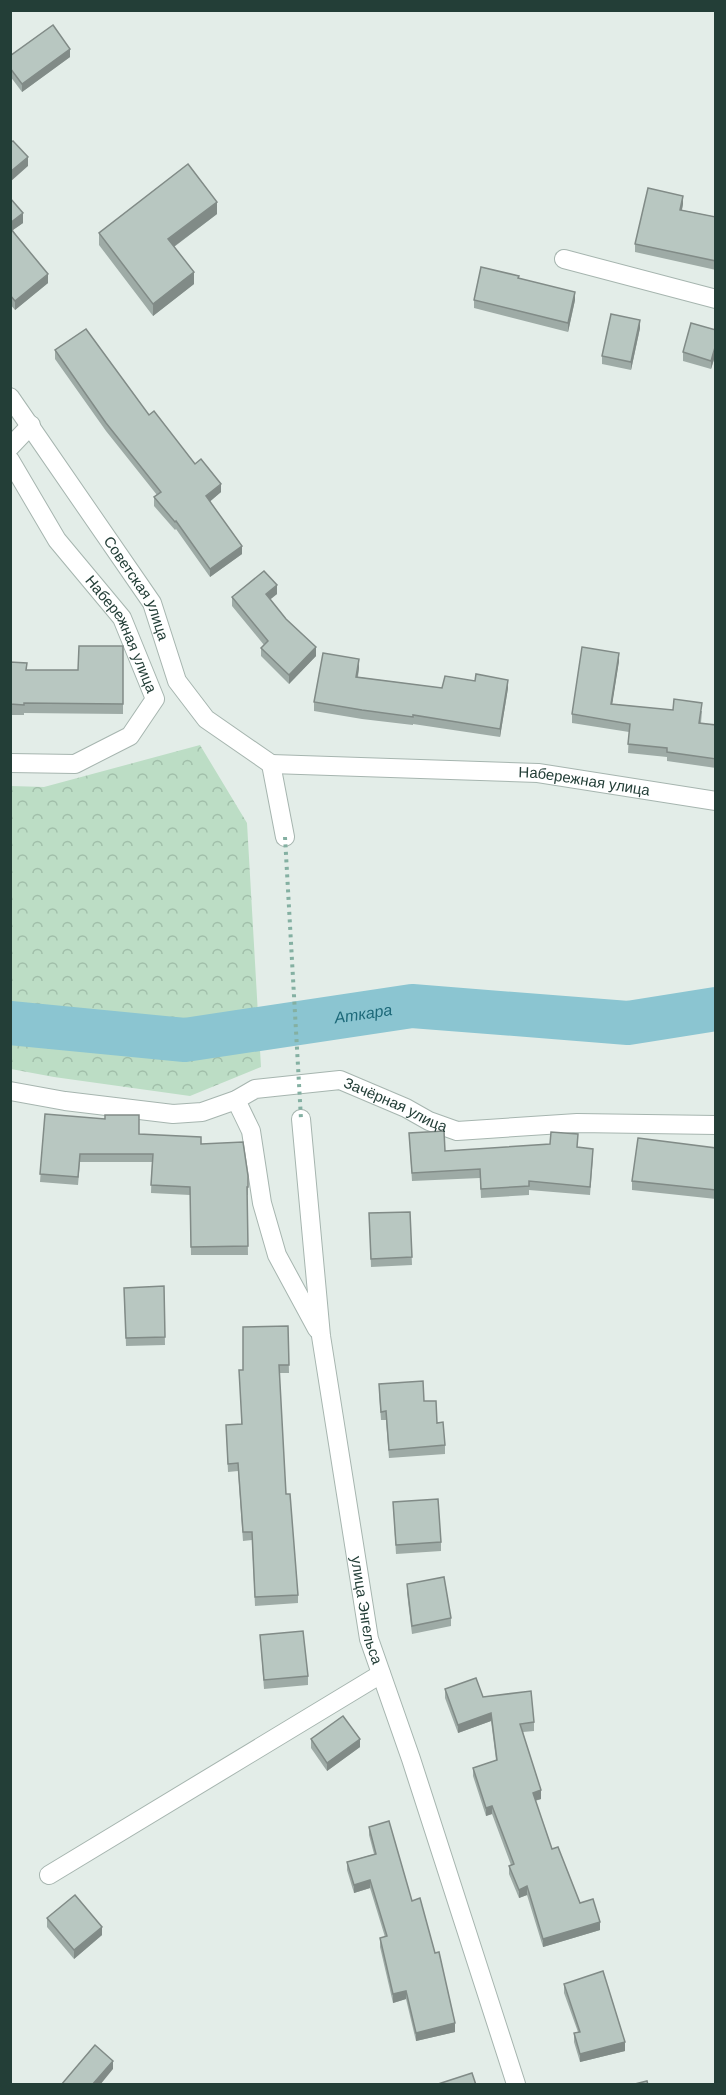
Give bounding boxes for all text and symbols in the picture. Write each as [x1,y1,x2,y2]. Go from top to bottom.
street label: Советская улица [100,533,173,643]
street label: Набережная улица [82,572,161,696]
street label: Набережная улица [518,763,652,799]
water label: Аткара [332,1001,393,1027]
street label: Зачёрная улица [341,1074,450,1135]
street label: улица Энгельса [348,1555,386,1667]

